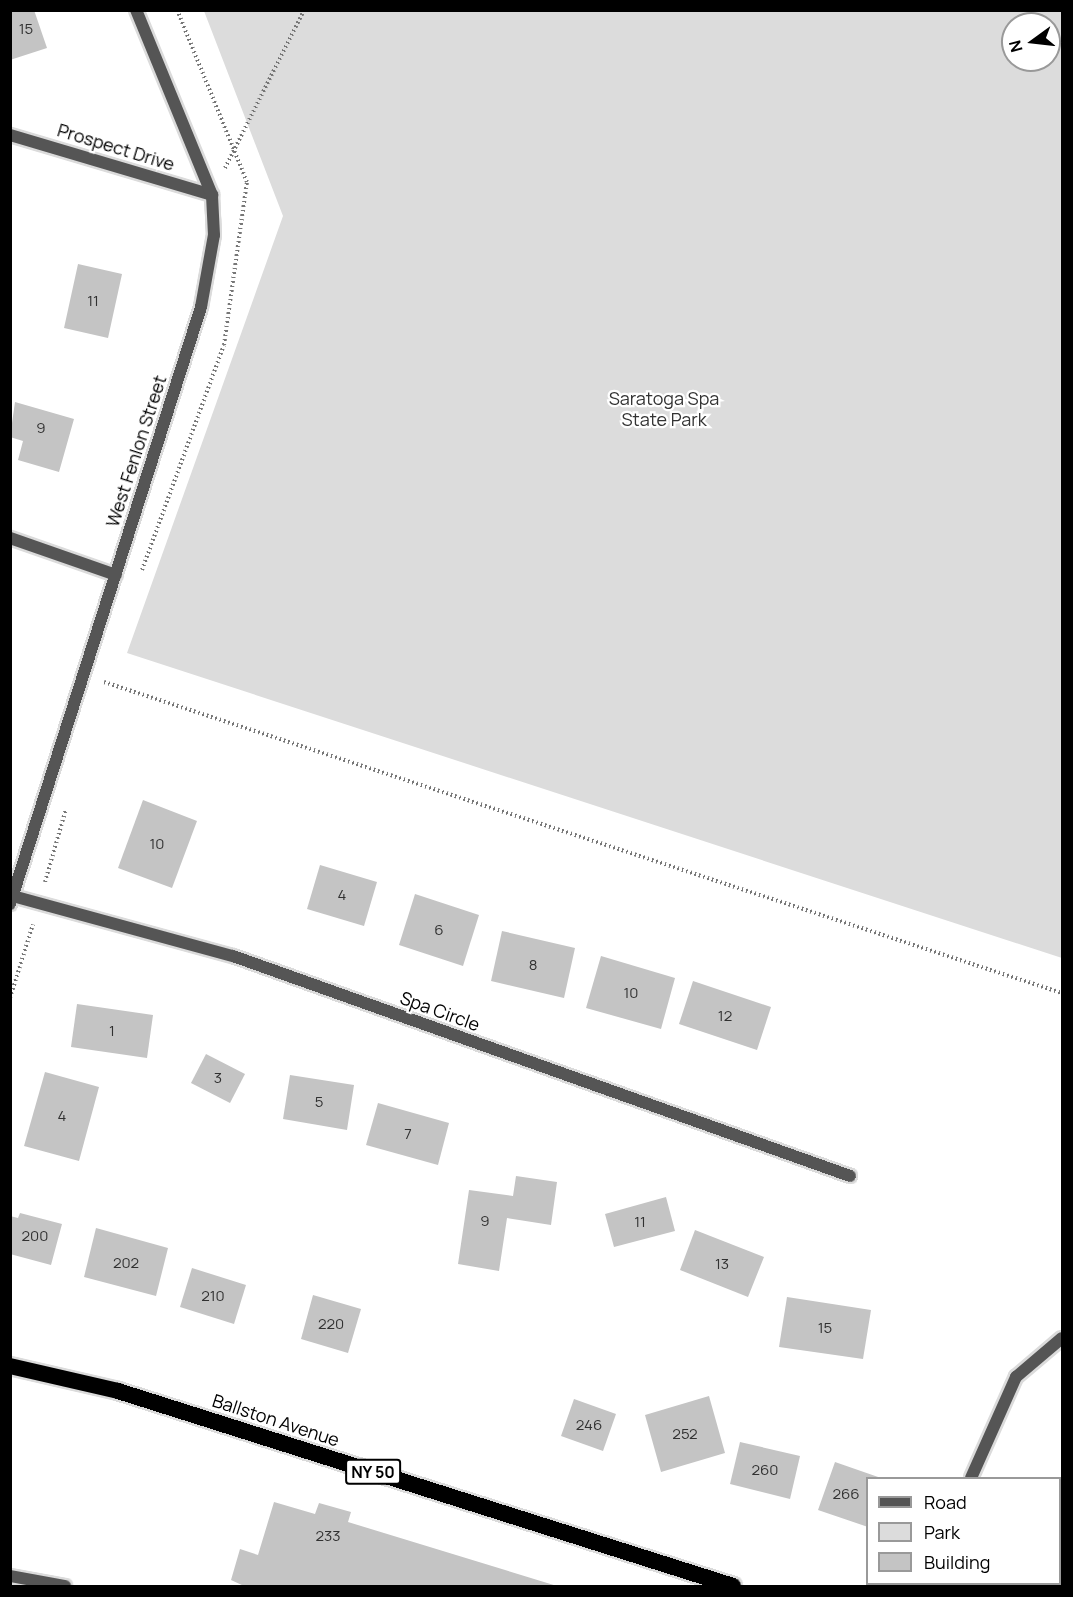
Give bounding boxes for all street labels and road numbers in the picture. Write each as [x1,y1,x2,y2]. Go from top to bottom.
street label: Prospect Drive [55,119,177,175]
street label: West Fenlon Street [101,372,171,530]
street label: Spa Circle [397,987,483,1035]
street label: Ballston Avenue [210,1389,342,1451]
road number: NY 50 [344,1459,401,1485]

